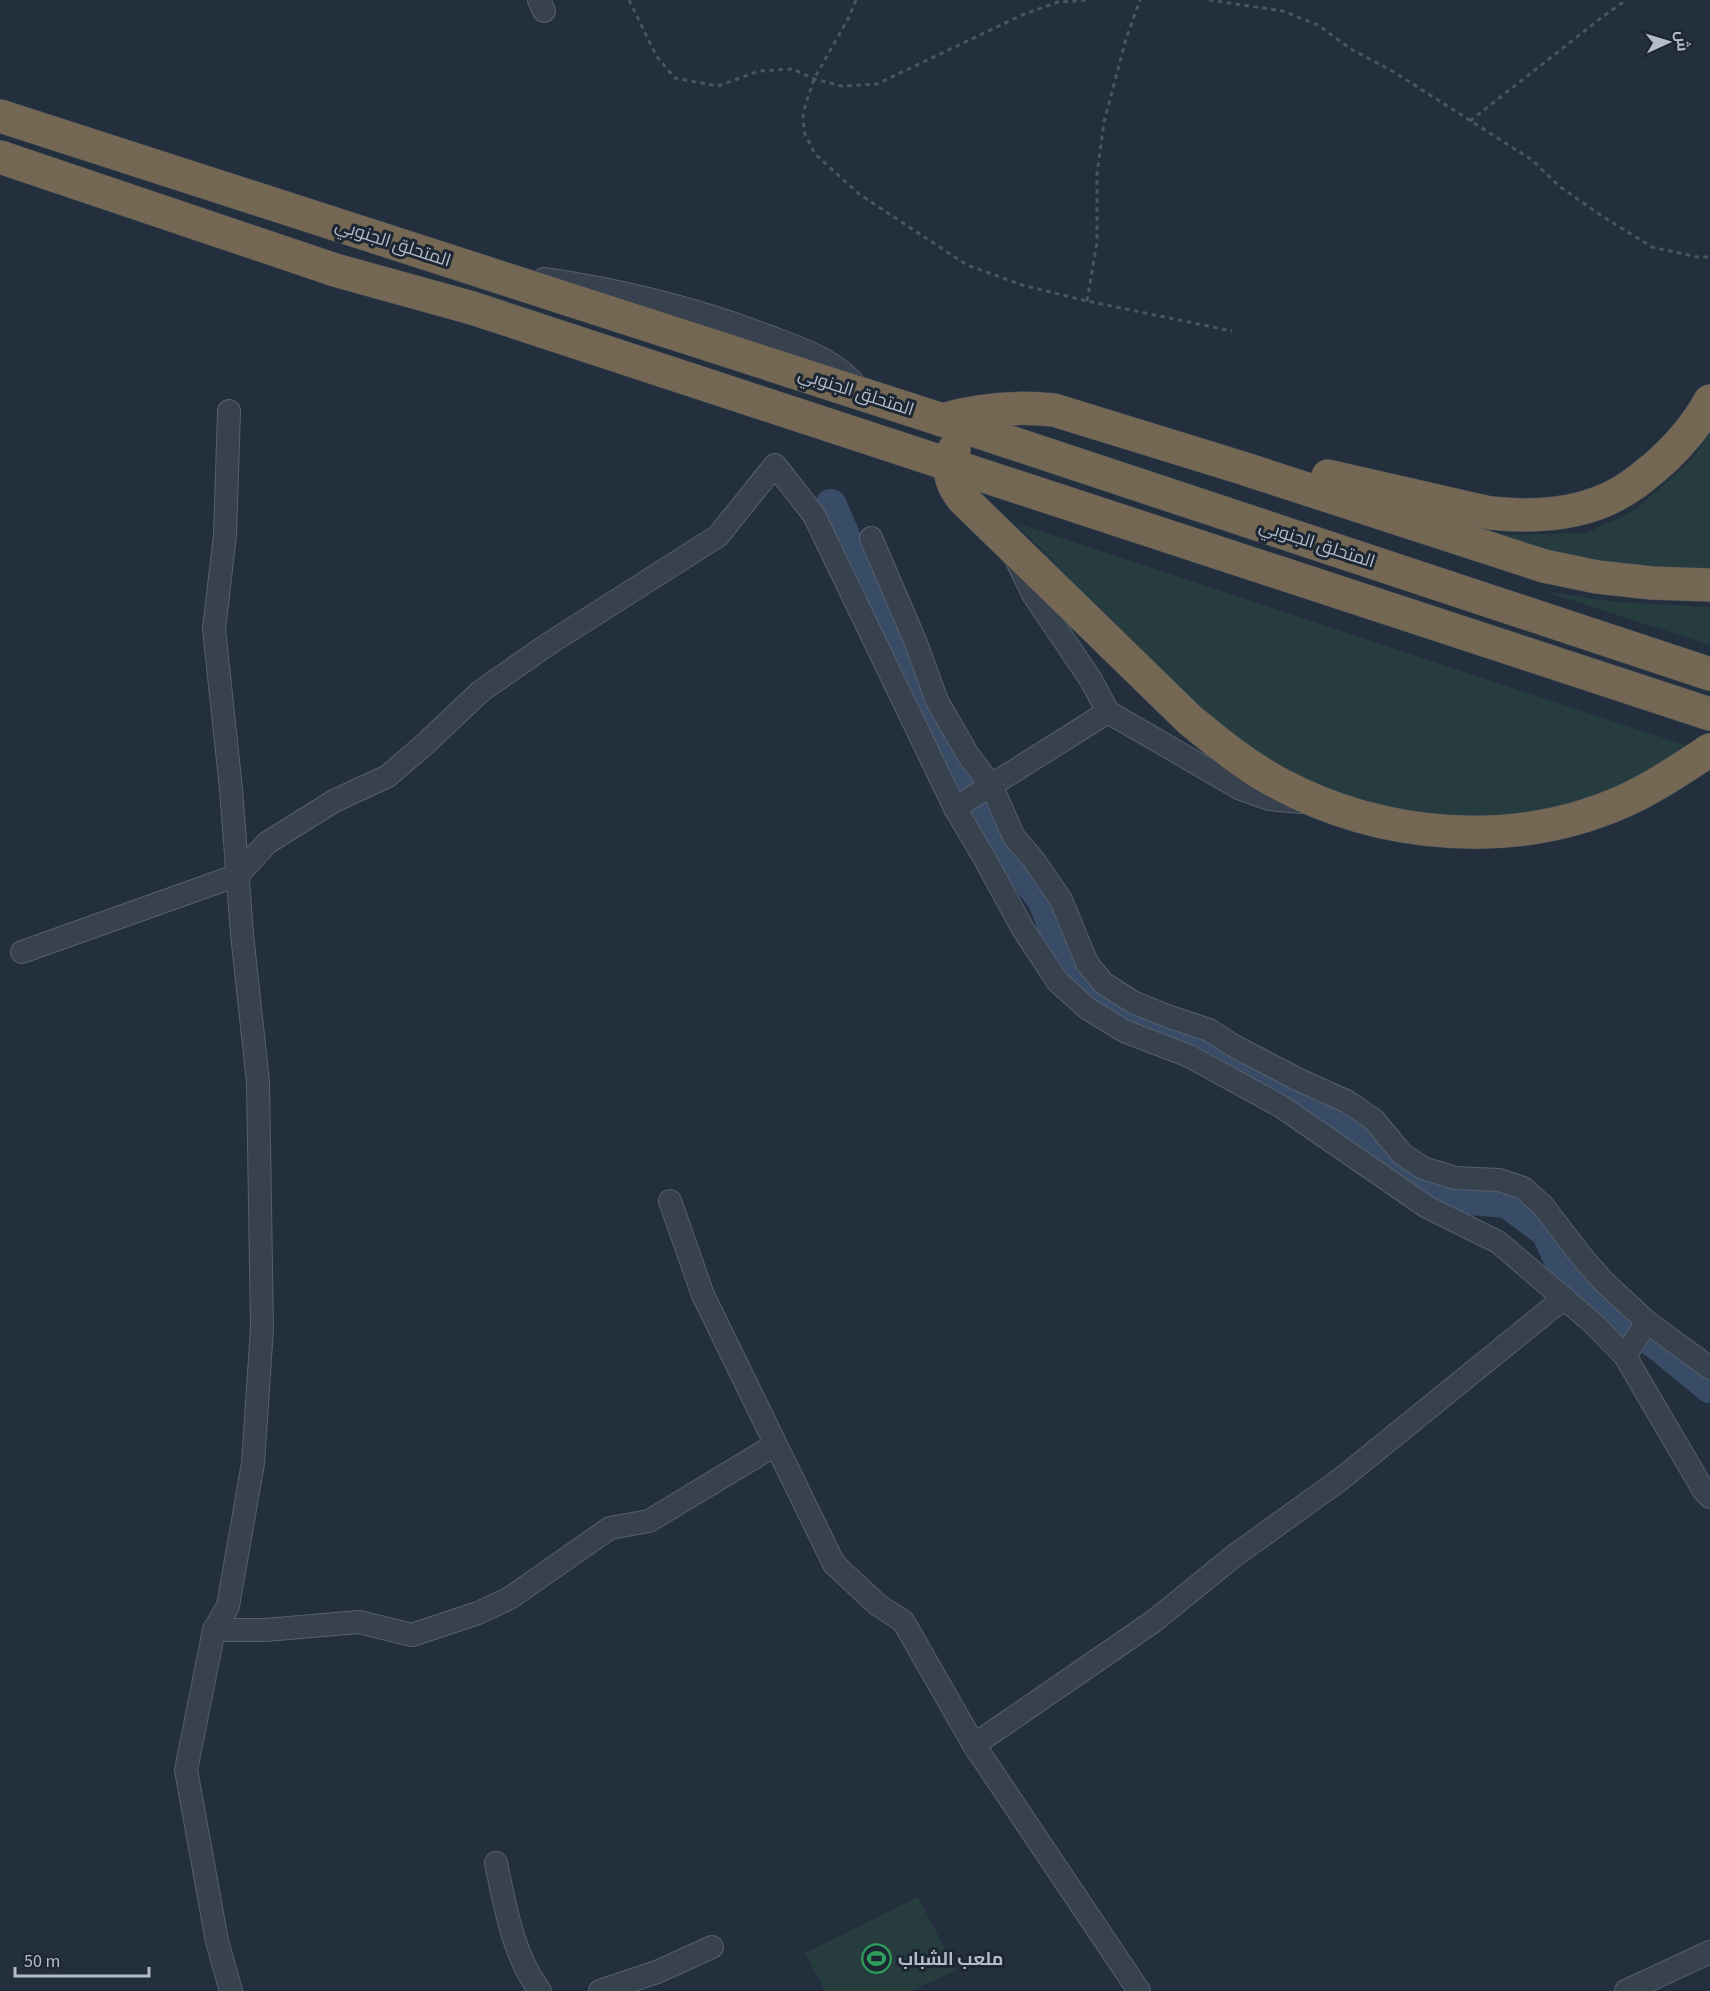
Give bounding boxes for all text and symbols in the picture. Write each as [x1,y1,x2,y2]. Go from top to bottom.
north arrow [1638,12,1698,72]
text: ش [1670,30,1694,52]
street label: المتحلق الجنوبي [332,213,454,274]
street label: المتحلق الجنوبي [795,362,917,423]
street label: المتحلق الجنوبي [1256,514,1378,575]
scale bar [15,1940,148,1978]
sports icon: ملعب الشباب [861,1943,893,1975]
place label: ملعب الشباب [898,1947,1003,1972]
text: 50 m [24,1949,60,1974]

